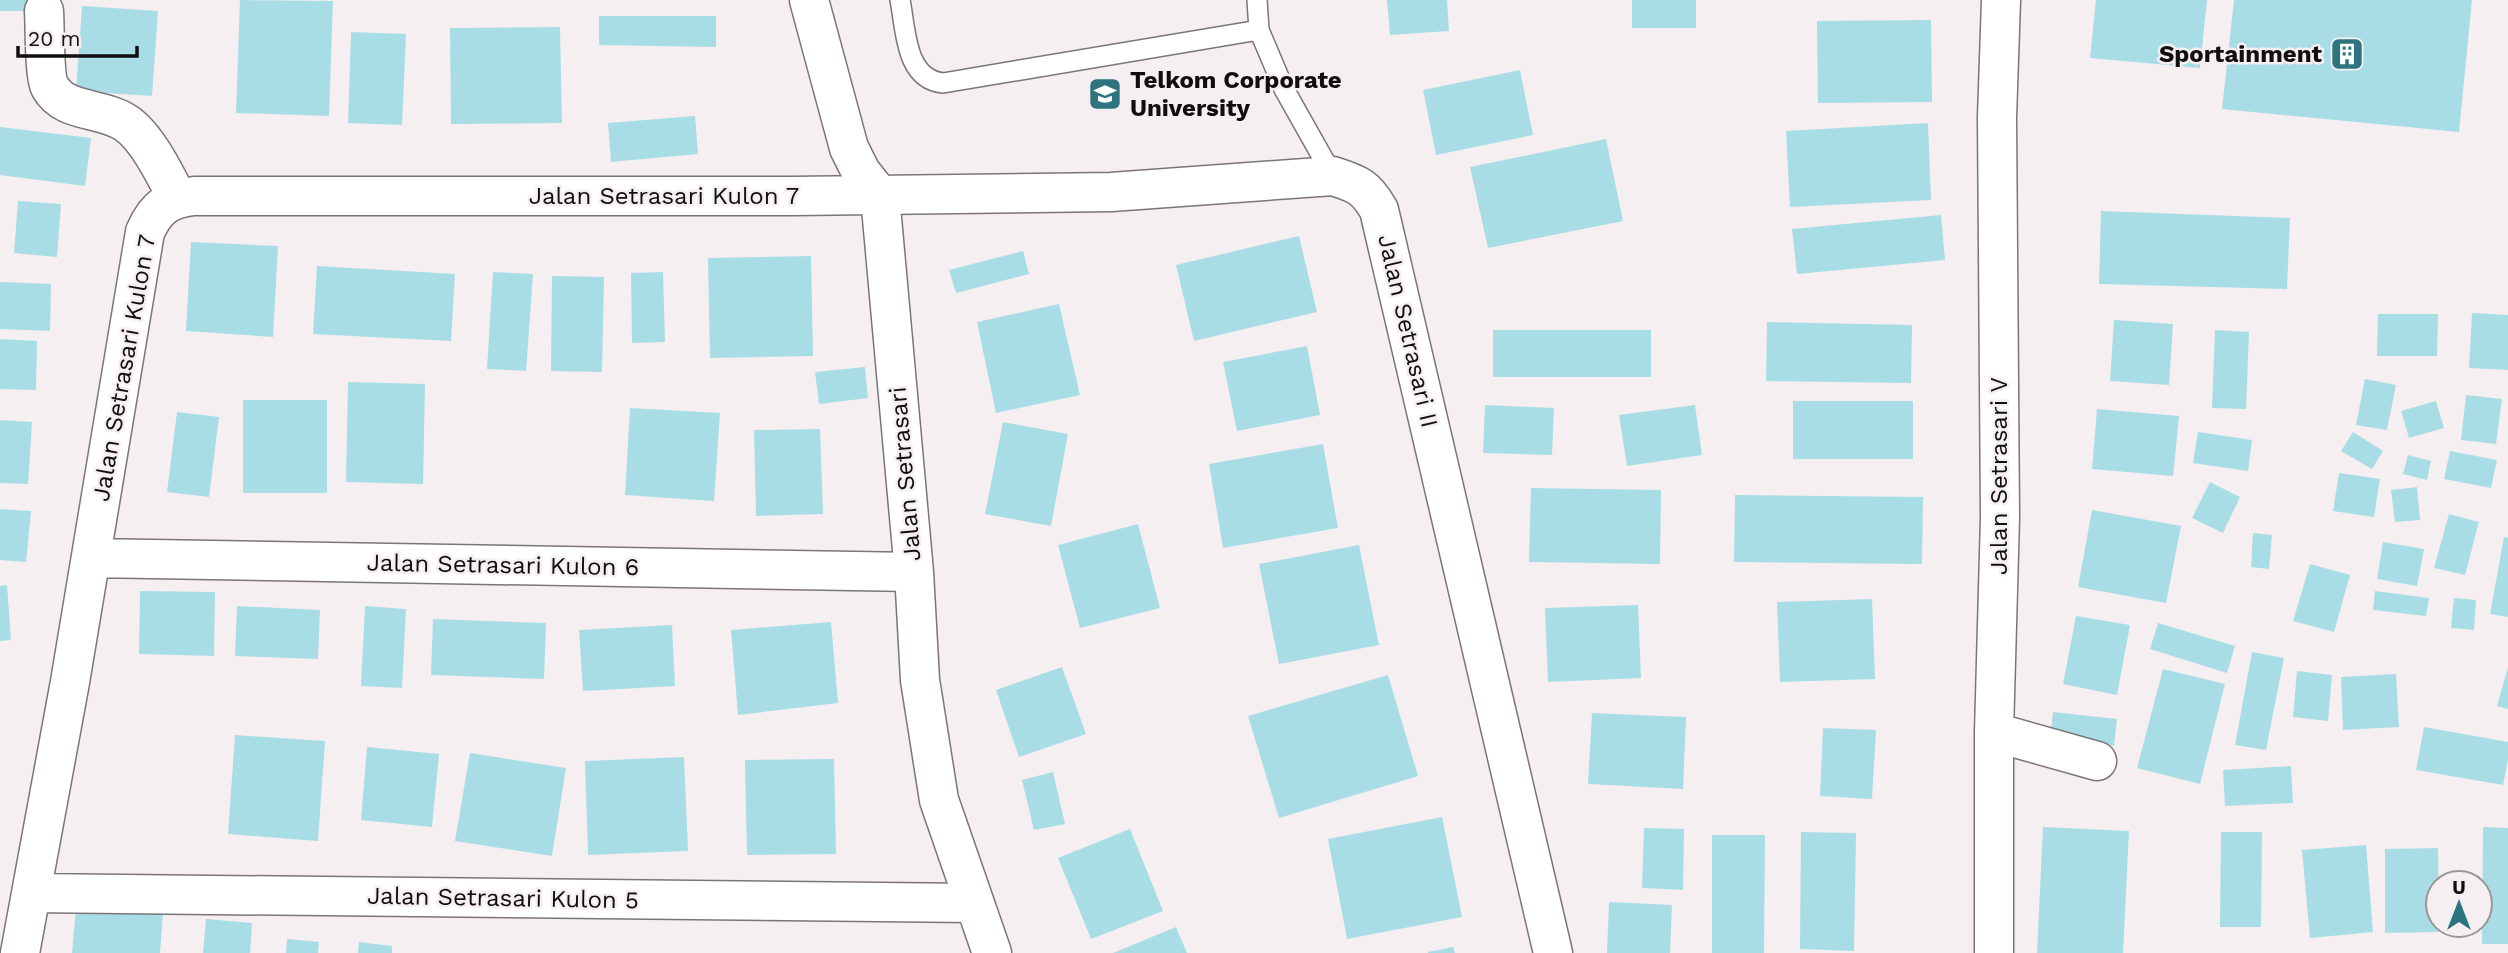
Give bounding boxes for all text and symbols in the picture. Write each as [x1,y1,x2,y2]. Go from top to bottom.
scale bar [18,14,136,58]
text: 20 m [28,26,80,51]
building icon: Sportainment [2328,35,2366,73]
place label: Sportainment [2159,40,2323,68]
place label: Telkom Corporate University [1130,66,1342,122]
school or university icon: Telkom Corporate University [1086,75,1124,113]
street label: Jalan Setrasari Kulon 7 [529,182,799,210]
street label: Jalan Setrasari Kulon 7 [87,232,161,504]
street label: Jalan Setrasari II [1372,232,1444,430]
street label: Jalan Setrasari V [1985,377,2013,575]
street label: Jalan Setrasari [883,386,927,562]
street label: Jalan Setrasari Kulon 6 [366,549,640,581]
north arrow [2424,869,2494,939]
text: U [2452,876,2466,899]
street label: Jalan Setrasari Kulon 5 [367,882,639,914]

